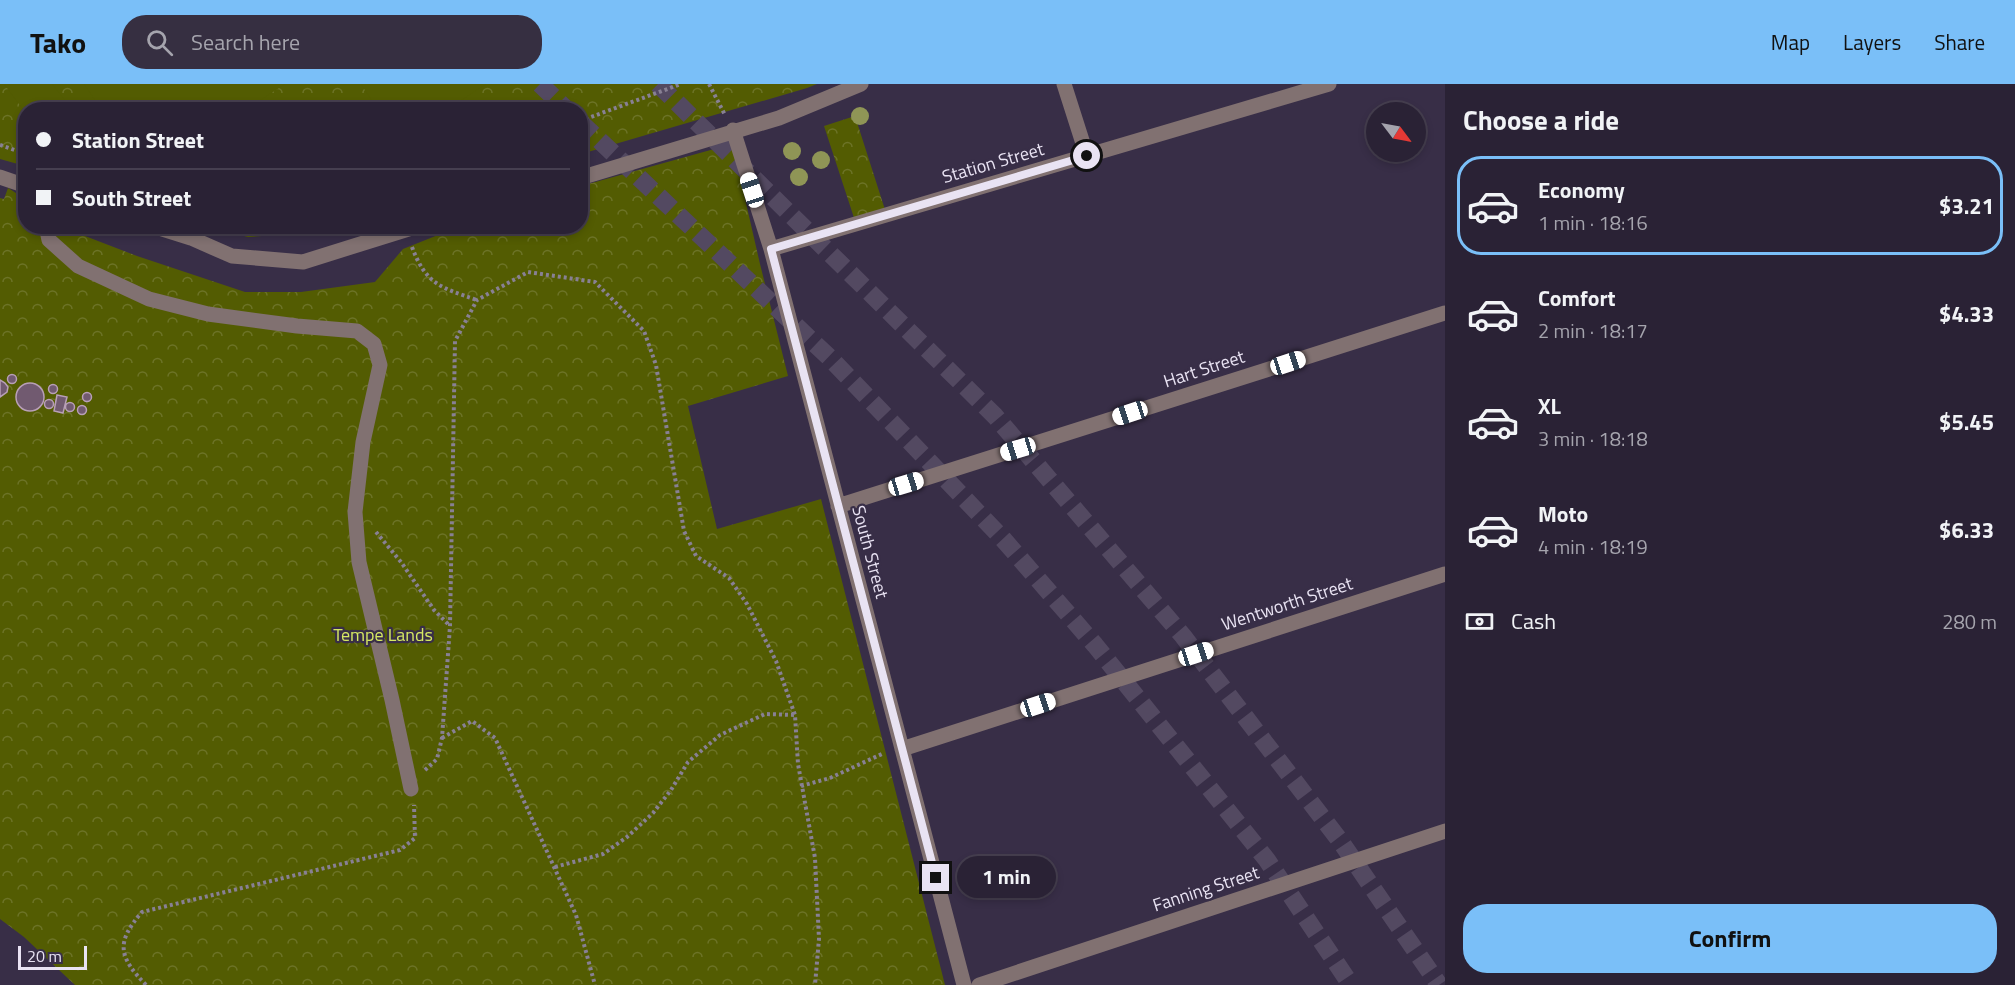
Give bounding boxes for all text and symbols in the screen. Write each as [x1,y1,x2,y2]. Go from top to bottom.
search box [122,15,542,69]
text: Tako [30,21,86,64]
text: Search here [191,25,300,59]
icon: search [143,26,176,59]
text: Map [1771,26,1810,58]
text: Layers [1843,26,1901,58]
text: Share [1934,26,1985,58]
text: Choose a ride [1463,99,1619,140]
north arrow [1366,102,1426,162]
map controls [1366,102,1426,162]
text: Station Street [72,123,204,157]
street label: Station Street [939,135,1048,190]
route start [1073,142,1100,169]
car [738,170,766,210]
text: Economy [1538,173,1625,207]
icon: car [1466,179,1520,233]
text: South Street [72,181,191,215]
text: $3.21 [1939,189,1994,223]
text: 1 min · 18:16 [1538,207,1648,238]
text: Comfort [1538,281,1616,315]
icon: car [1466,287,1520,341]
text: $4.33 [1939,297,1994,331]
text: 2 min · 18:17 [1538,315,1648,346]
street label: Hart Street [1160,342,1249,394]
car [1268,349,1308,377]
text: XL [1538,389,1561,423]
icon: car [1466,395,1520,449]
car [1110,399,1150,427]
text: $5.45 [1939,405,1994,439]
text: 3 min · 18:18 [1538,423,1648,454]
car [998,435,1038,463]
car [886,470,926,498]
text: Moto [1538,497,1588,531]
street label: South Street [845,502,896,602]
icon: car [1466,503,1520,557]
text: $6.33 [1939,513,1994,547]
text: 4 min · 18:19 [1538,531,1648,562]
street label: Wentworth Street [1218,569,1356,637]
text: Cash [1511,604,1556,638]
icon: cash [1463,605,1496,638]
text: 280 m [1942,606,1997,637]
park label: Tempe Lands [333,621,433,648]
car [1176,640,1216,668]
car [1018,691,1058,719]
callout: 1 min [957,857,1056,899]
street label: Fanning Street [1149,858,1263,918]
text: 1 min [982,861,1031,892]
route end [922,864,949,891]
button: Confirm [1463,904,1997,973]
scale bar [18,943,87,970]
text: 20 m [27,944,62,968]

